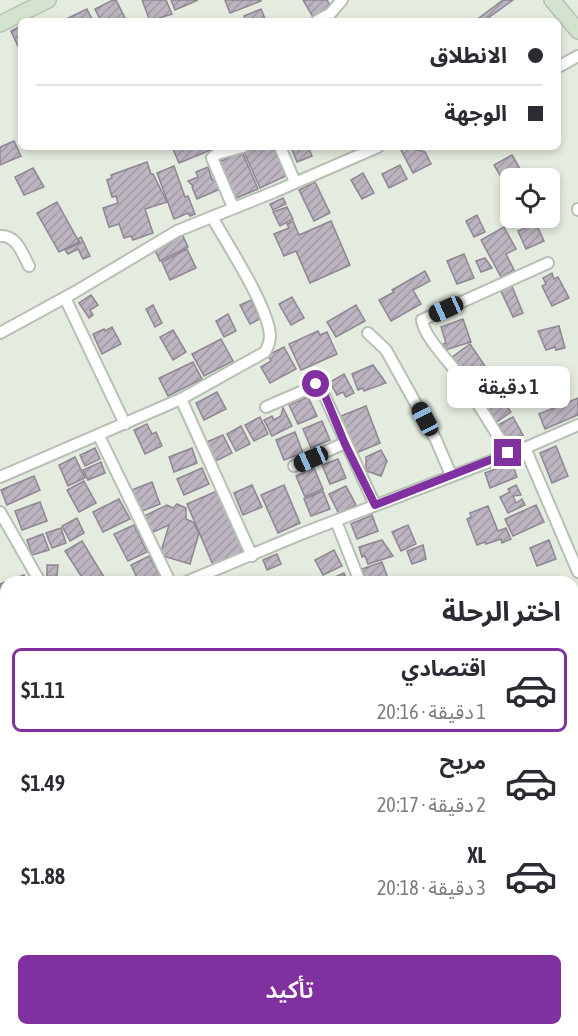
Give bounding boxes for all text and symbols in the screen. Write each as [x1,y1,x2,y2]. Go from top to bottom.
text: الانطلاق [430,42,507,68]
text: الوجهة [444,100,507,126]
map controls [500,168,560,228]
button: locate [500,168,560,228]
car [426,293,466,325]
callout: 1 دقيقة [446,366,570,408]
route start [302,370,329,397]
text: 1 دقيقة [478,375,539,398]
car [409,399,441,439]
route end [494,439,521,466]
car [291,443,331,475]
text: اختر الرحلة [442,596,561,627]
text: اقتصادي [401,655,486,681]
icon: car [504,663,558,717]
text: $1.11 [21,677,65,703]
text: 1 دقيقة · 20:16 [377,700,486,723]
text: مريح [440,748,486,774]
icon: car [504,756,558,810]
text: $1.49 [21,770,65,796]
text: 2 دقيقة · 20:17 [377,793,486,816]
text: XL [468,842,486,868]
icon: car [504,849,558,903]
text: $1.88 [21,863,65,889]
text: 3 دقيقة · 20:18 [377,876,486,899]
button: تأكيد [18,955,561,1024]

